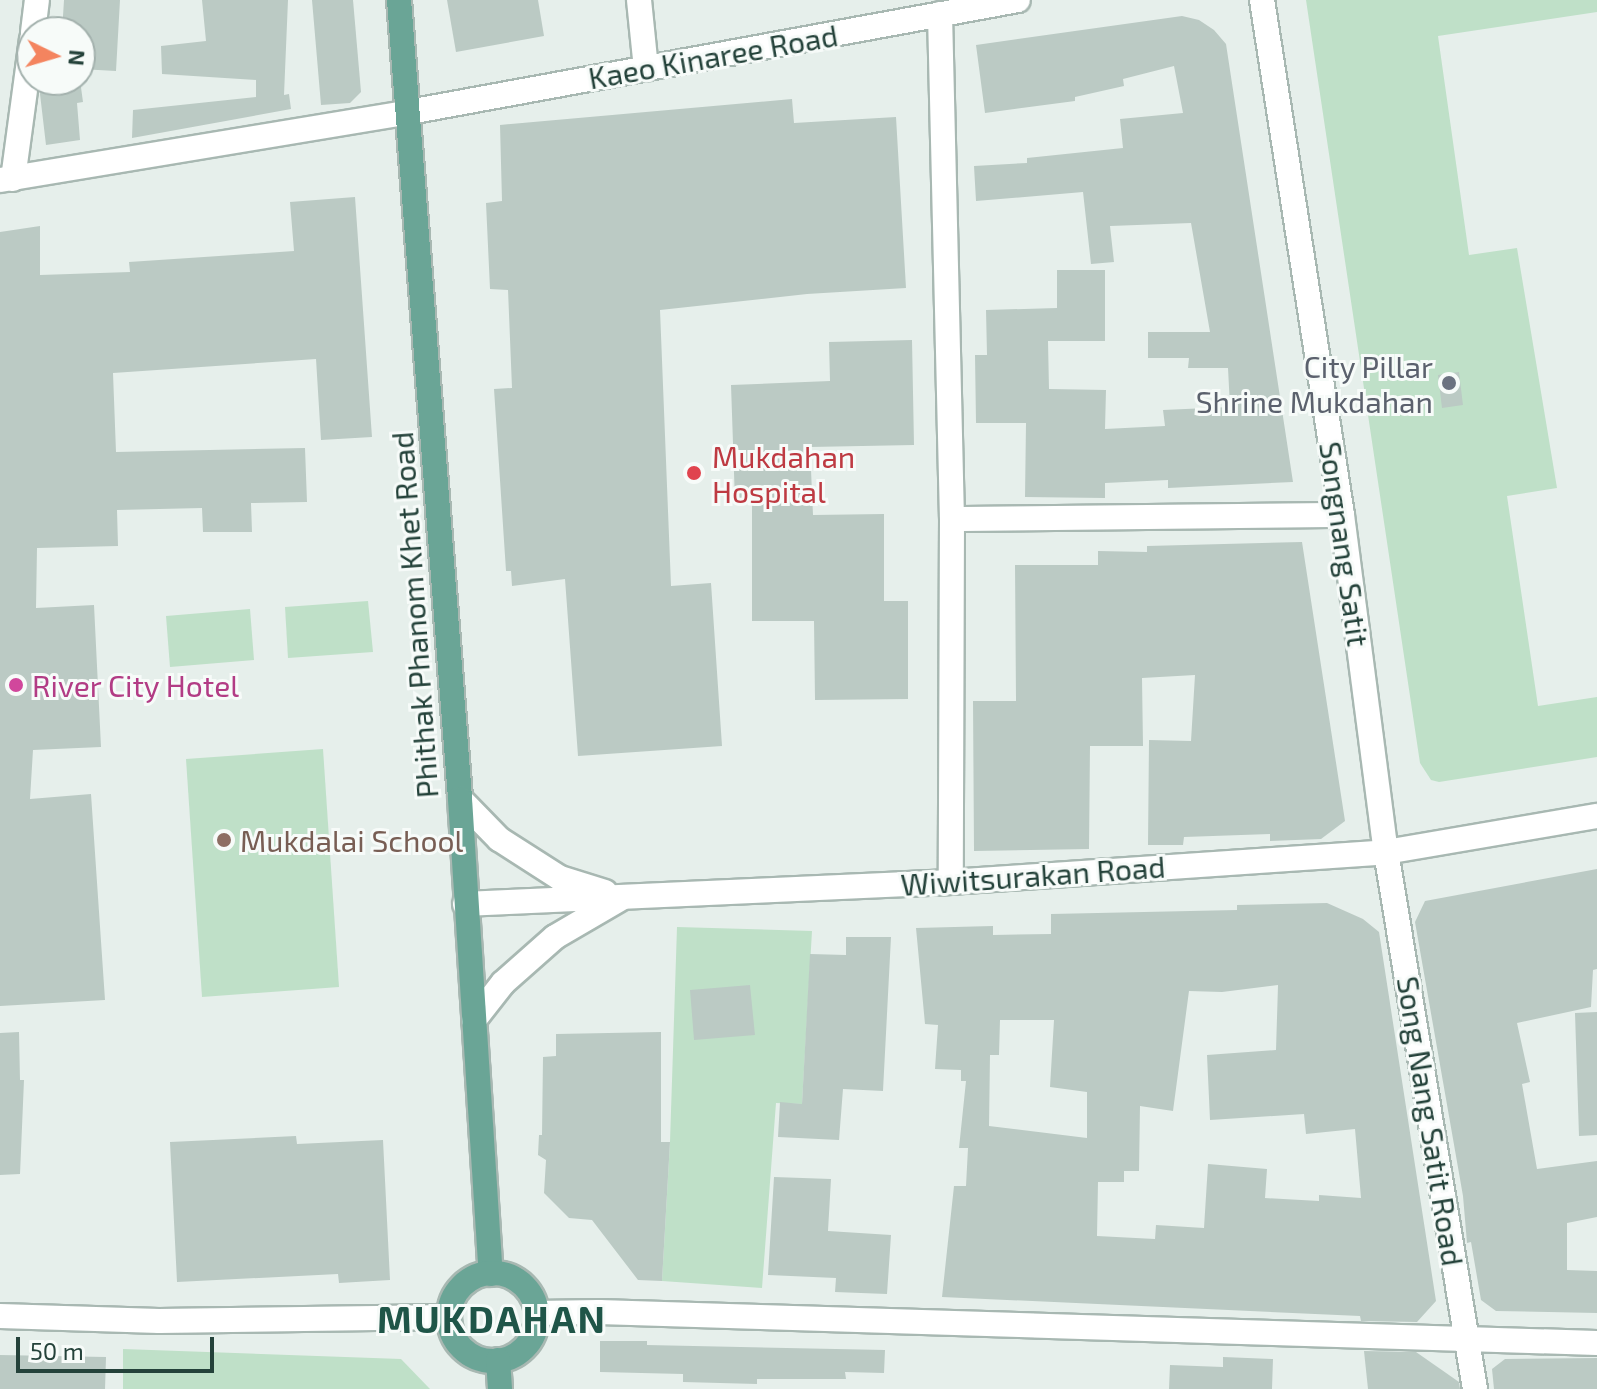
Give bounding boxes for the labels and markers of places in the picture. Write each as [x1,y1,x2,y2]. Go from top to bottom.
place label: City Pillar Shrine Mukdahan [1196,348,1433,418]
marker: City Pillar Shrine Mukdahan [1440,374,1458,392]
place label: Mukdahan Hospital [712,438,855,508]
marker: Mukdahan Hospital [683,462,705,484]
place label: River City Hotel [32,667,241,703]
marker: River City Hotel [7,676,25,694]
place label: Mukdalai School [240,822,463,858]
marker: Mukdalai School [215,831,233,849]

